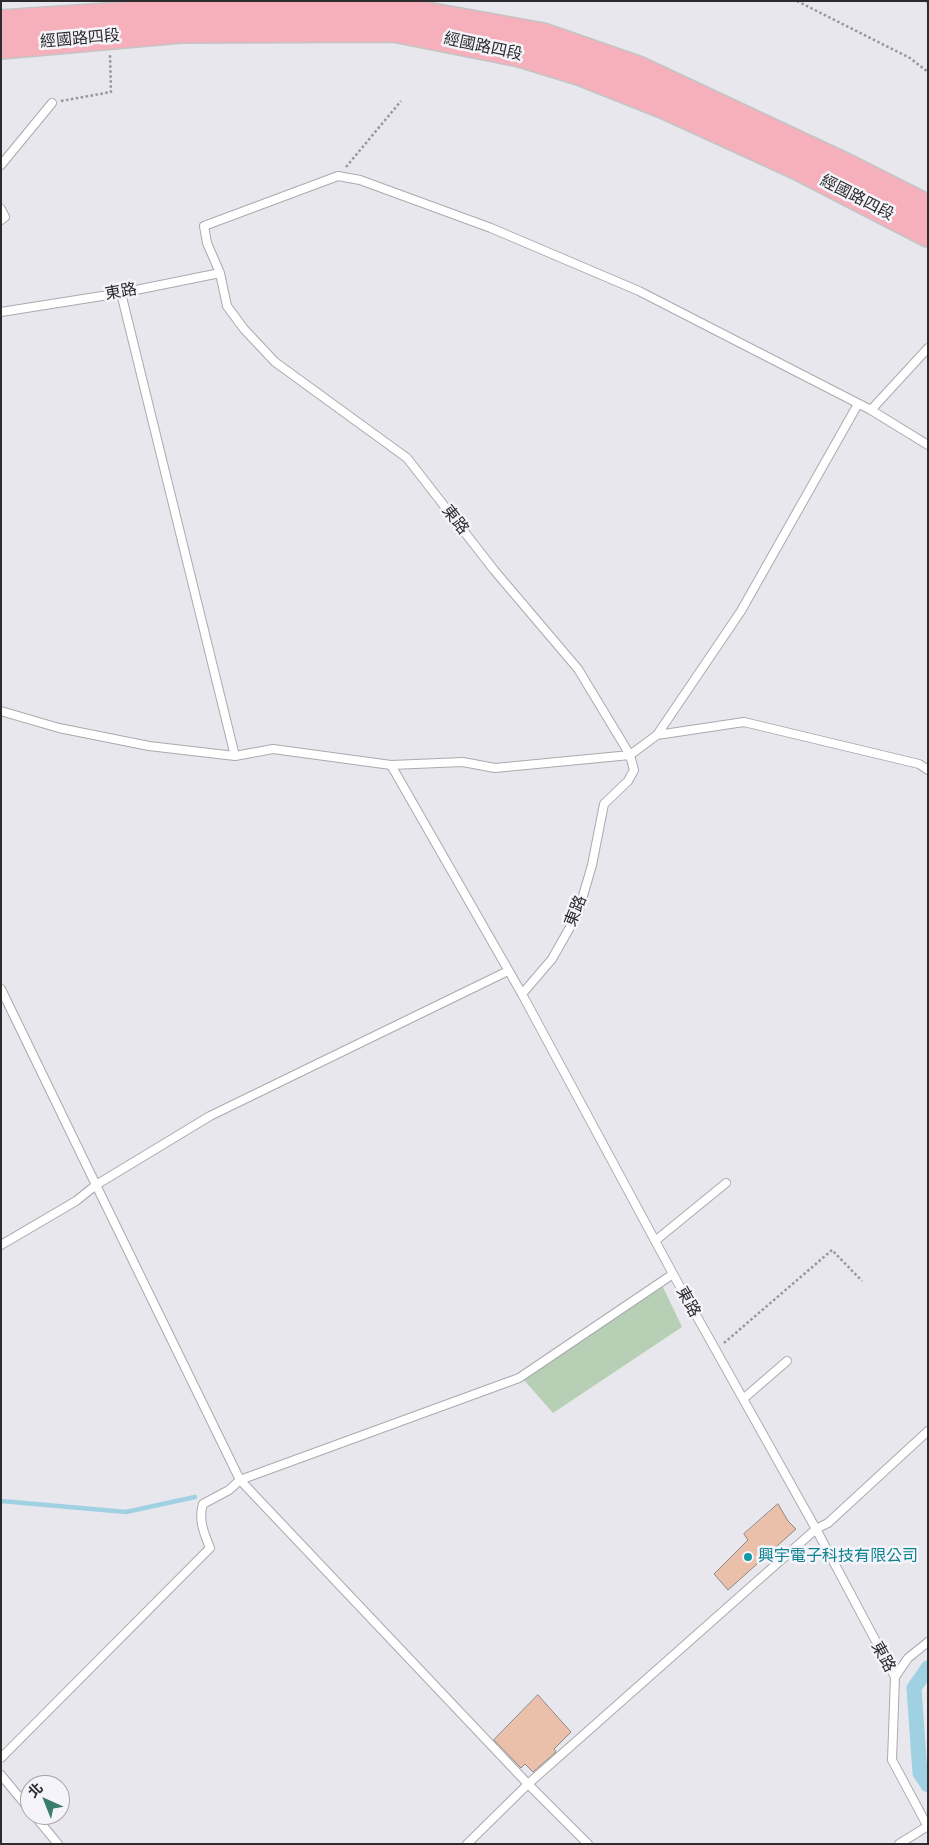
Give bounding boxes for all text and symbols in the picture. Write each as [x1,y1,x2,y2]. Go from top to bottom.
street label: 經國路四段 [39,26,121,52]
street label: 經國路四段 [442,29,524,65]
street label: 經國路四段 [817,171,897,225]
street label: 東路 [104,280,138,304]
street label: 東路 [438,501,472,539]
street label: 東路 [561,893,591,929]
street label: 東路 [672,1283,704,1321]
place label: 興宇電子科技有限公司 [758,1547,918,1567]
marker: 興宇電子科技有限公司 [742,1551,754,1563]
street label: 東路 [867,1638,899,1676]
north arrow [20,1775,70,1825]
text: 北 [23,1778,47,1801]

